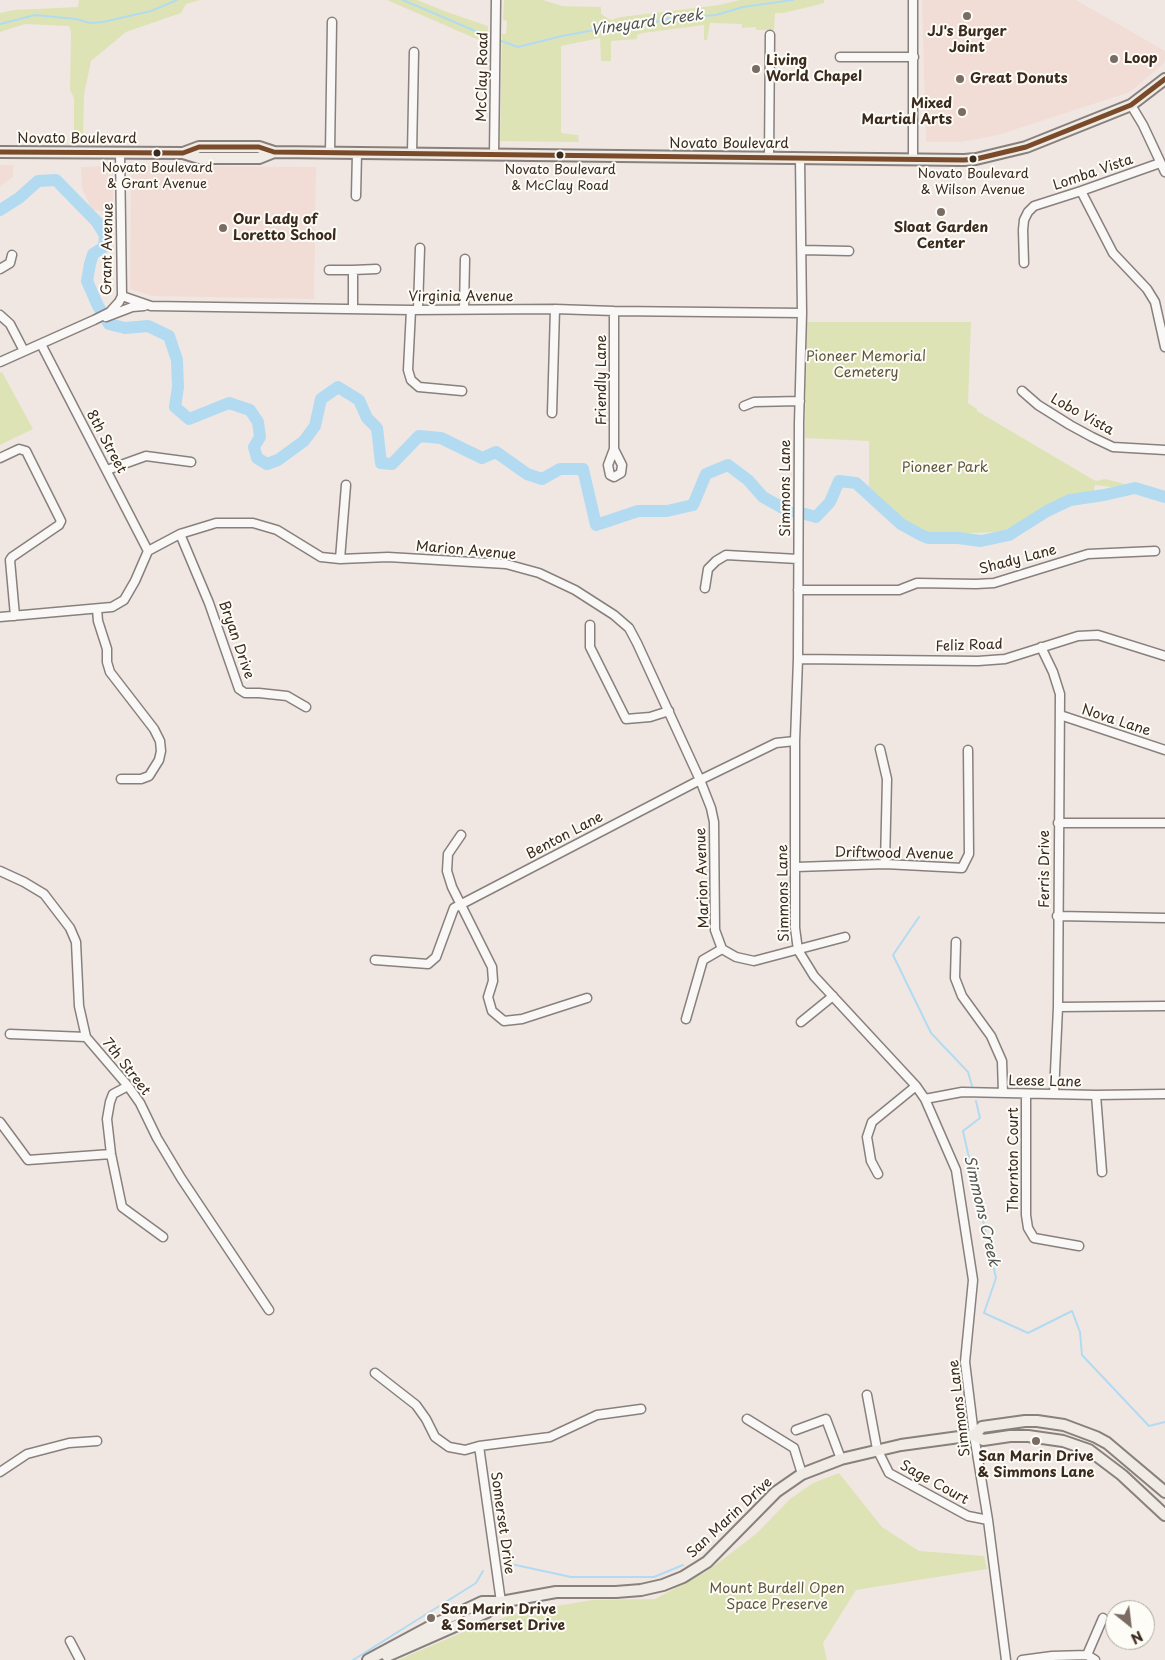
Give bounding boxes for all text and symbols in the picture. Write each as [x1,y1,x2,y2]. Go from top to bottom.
water label: Vineyard Creek [590,6,704,40]
marker: JJ's Burger Joint [961,10,973,22]
place label: JJ's Burger Joint [927,24,1007,56]
street label: McClay Road [474,32,492,122]
place label: Loop [1124,51,1157,67]
place label: Living World Chapel [766,53,862,85]
marker: Loop [1108,53,1120,65]
marker: Living World Chapel [750,63,762,75]
place label: Great Donuts [970,71,1068,87]
marker: Great Donuts [954,73,966,85]
place label: Mixed Martial Arts [862,96,952,128]
marker: Mixed Martial Arts [956,106,968,118]
street label: Novato Boulevard [17,131,137,147]
street label: Novato Boulevard [669,136,789,152]
marker: Novato Boulevard & Grant Avenue [152,148,162,158]
marker: Novato Boulevard & McClay Road [555,150,565,160]
street label: Lomba Vista [1051,152,1135,194]
marker: Novato Boulevard & Wilson Avenue [968,154,978,164]
place label: Novato Boulevard & Grant Avenue [101,160,213,191]
place label: Novato Boulevard & McClay Road [504,162,616,193]
place label: Novato Boulevard & Wilson Avenue [917,166,1029,197]
street label: Grant Avenue [99,203,117,295]
marker: Sloat Garden Center [935,206,947,218]
place label: Our Lady of Loretto School [233,212,336,244]
place label: Sloat Garden Center [894,220,988,252]
marker: Our Lady of Loretto School [217,222,229,234]
street label: Virginia Avenue [409,289,513,305]
street label: Friendly Lane [594,335,610,425]
park label: Pioneer Memorial Cemetery [806,349,926,382]
street label: Lobo Vista [1048,391,1116,439]
street label: 8th Street [82,407,130,477]
street label: Simmons Lane [778,439,794,537]
park label: Pioneer Park [902,460,988,476]
street label: Marion Avenue [415,538,517,564]
street label: Shady Lane [977,542,1059,578]
street label: Bryan Drive [215,599,257,681]
street label: Feliz Road [935,636,1003,656]
street label: Nova Lane [1079,702,1153,740]
street label: Benton Lane [524,809,606,863]
street label: Marion Avenue [693,827,713,929]
street label: Ferris Drive [1037,830,1053,908]
street label: Simmons Lane [775,844,793,942]
street label: Driftwood Avenue [834,845,954,863]
street label: 7th Street [98,1035,154,1099]
street label: Leese Lane [1008,1073,1082,1091]
street label: Thornton Court [1006,1107,1022,1213]
water label: Simmons Creek [959,1154,1003,1268]
street label: Simmons Lane [946,1359,974,1457]
marker: San Marin Drive & Simmons Lane [1030,1435,1042,1447]
place label: San Marin Drive & Simmons Lane [978,1449,1094,1481]
street label: Sage Court [897,1457,971,1509]
street label: Somerset Drive [486,1471,518,1575]
street label: San Marin Drive [684,1474,776,1562]
park label: Mount Burdell Open Space Preserve [709,1581,845,1614]
north arrow [1105,1600,1155,1650]
place label: San Marin Drive & Somerset Drive [441,1602,565,1634]
marker: San Marin Drive & Somerset Drive [425,1612,437,1624]
text: N [1127,1626,1147,1650]

